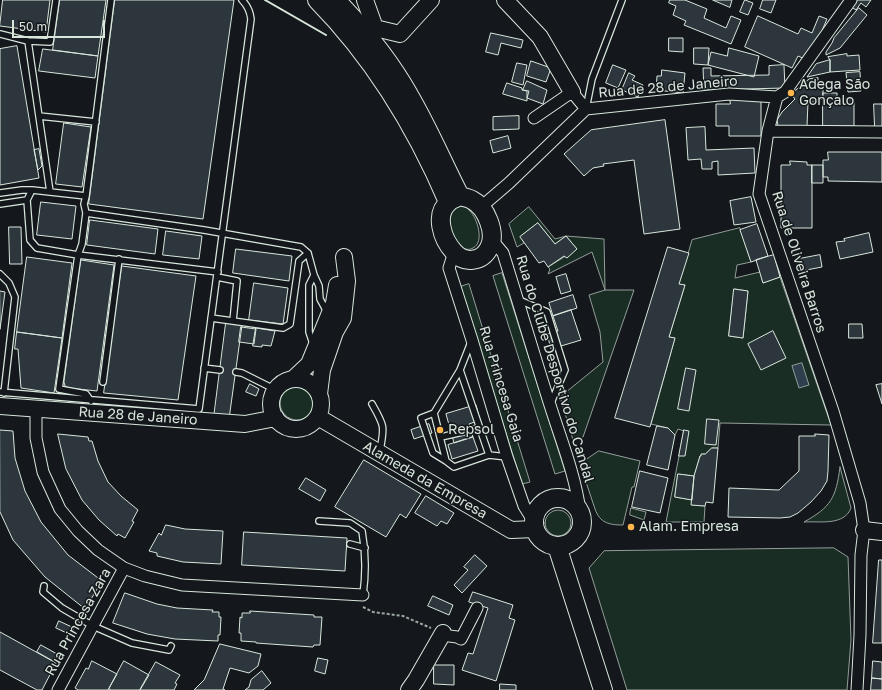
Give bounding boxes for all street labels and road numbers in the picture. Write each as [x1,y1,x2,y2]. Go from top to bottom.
street label: Rua de 28 de Janeiro [598,73,738,101]
street label: Rua de Oliveira Barros [768,189,830,335]
street label: Rua do Clube Desportivo do Candal [512,253,598,485]
street label: Rua Princesa Gaia [475,324,527,444]
street label: Rua 28 de Janeiro [78,403,198,429]
street label: Alameda da Empresa [360,438,490,522]
street label: Rua Princesa Zara [42,565,114,679]

